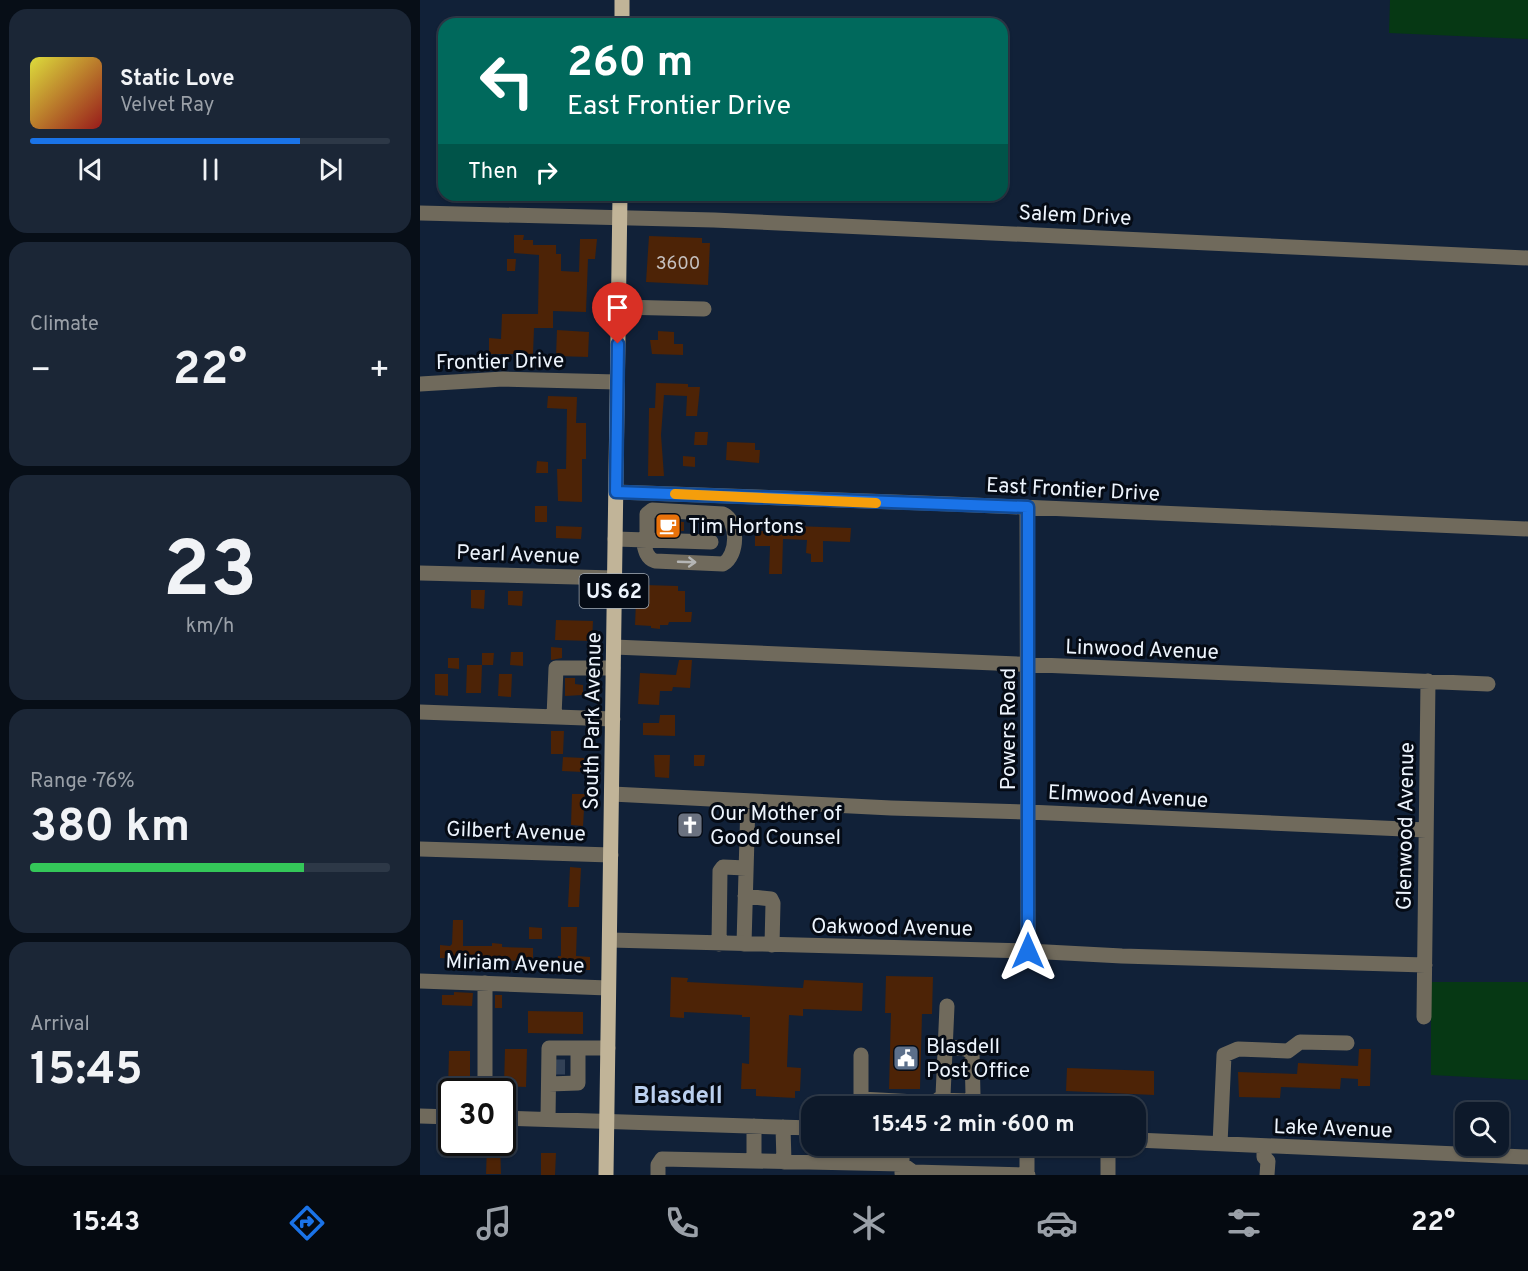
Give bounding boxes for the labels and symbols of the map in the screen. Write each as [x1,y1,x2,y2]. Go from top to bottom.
street label: Salem Drive [1018,200,1132,233]
house number: 3600 [656,253,700,276]
pin [592,282,643,344]
street label: Frontier Drive [436,348,564,377]
street label: East Frontier Drive [985,472,1161,509]
cafe icon: Tim Hortons [653,511,683,541]
place label: Tim Hortons [688,514,804,541]
street label: Pearl Avenue [456,540,580,571]
one-way arrow [676,557,696,568]
road number: US 62 [580,574,648,608]
street label: South Park Avenue [578,632,609,810]
street label: Linwood Avenue [1065,634,1219,667]
street label: Powers Road [996,668,1023,790]
street label: Glenwood Avenue [1392,742,1421,910]
street label: Elmwood Avenue [1047,780,1209,815]
place label: Our Mother of Good Counsel [710,801,842,852]
church icon: Our Mother of Good Counsel [675,810,705,840]
street label: Gilbert Avenue [446,817,586,848]
street label: Oakwood Avenue [811,914,973,943]
position arrow [996,919,1060,983]
street label: Miriam Avenue [445,949,585,980]
place label: Blasdell Post Office [926,1034,1030,1085]
public building icon: Blasdell Post Office [891,1043,921,1073]
speed limit sign: 30 [438,1078,516,1156]
district label: Blasdell [633,1082,723,1112]
street label: Lake Avenue [1273,1114,1393,1145]

